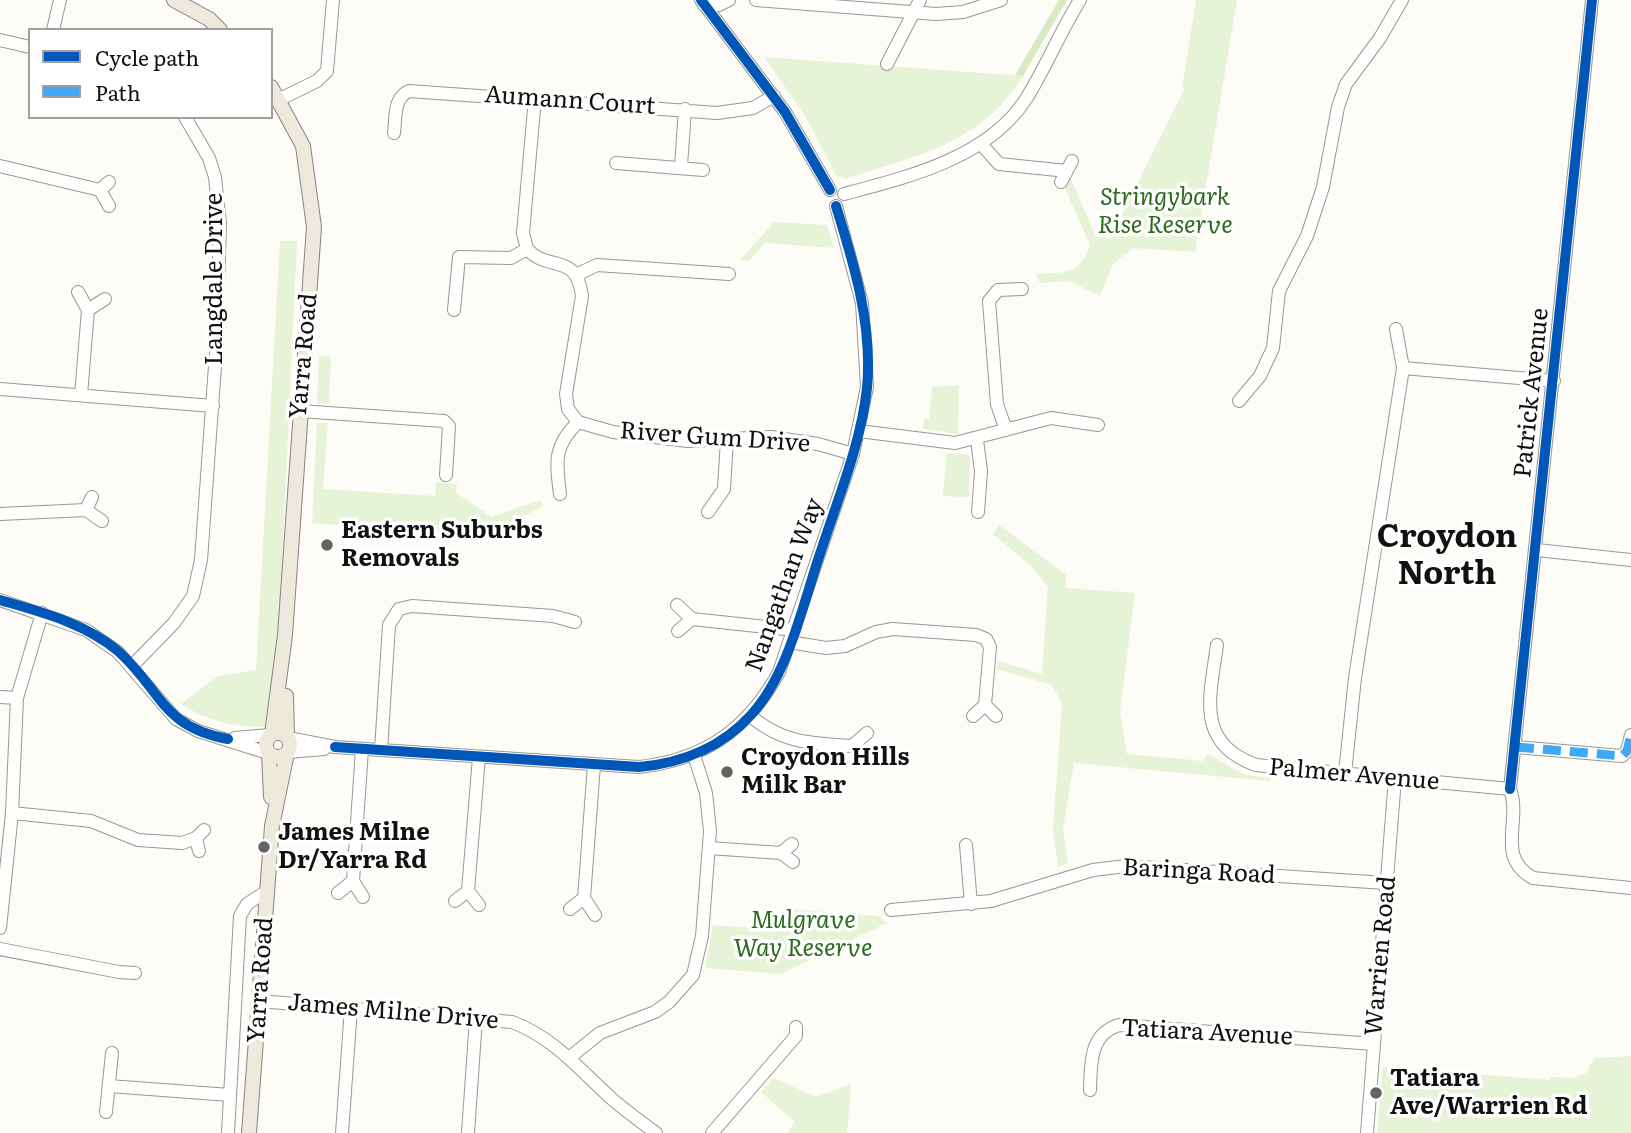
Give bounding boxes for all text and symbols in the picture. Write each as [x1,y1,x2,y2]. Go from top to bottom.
legend [28,28,273,119]
text: Cycle path [95,41,199,72]
text: Path [95,76,141,107]
street label: Aumann Court [484,81,656,121]
park label: Stringybark Rise Reserve [1097,184,1233,240]
street label: Langdale Drive [201,193,229,365]
street label: Yarra Road [284,292,324,420]
street label: Patrick Avenue [1509,307,1555,479]
street label: River Gum Drive [619,417,811,459]
street label: Nangathan Way [740,494,830,676]
place label: Eastern Suburbs Removals [341,517,543,573]
district label: Croydon North [1377,519,1517,594]
marker: Eastern Suburbs Removals [319,537,335,553]
place label: Croydon Hills Milk Bar [741,744,910,800]
street label: Palmer Avenue [1268,753,1440,797]
marker: Croydon Hills Milk Bar [719,764,735,780]
place label: James Milne Dr/Yarra Rd [278,819,430,875]
marker: James Milne Dr/Yarra Rd [256,839,272,855]
street label: Baringa Road [1122,854,1276,890]
street label: Warrien Road [1360,875,1402,1037]
park label: Mulgrave Way Reserve [734,907,872,963]
street label: Yarra Road [242,916,280,1044]
street label: James Milne Drive [286,988,500,1036]
street label: Tatiara Avenue [1120,1014,1294,1052]
place label: Tatiara Ave/Warrien Rd [1390,1065,1587,1121]
marker: Tatiara Ave/Warrien Rd [1368,1085,1384,1101]

